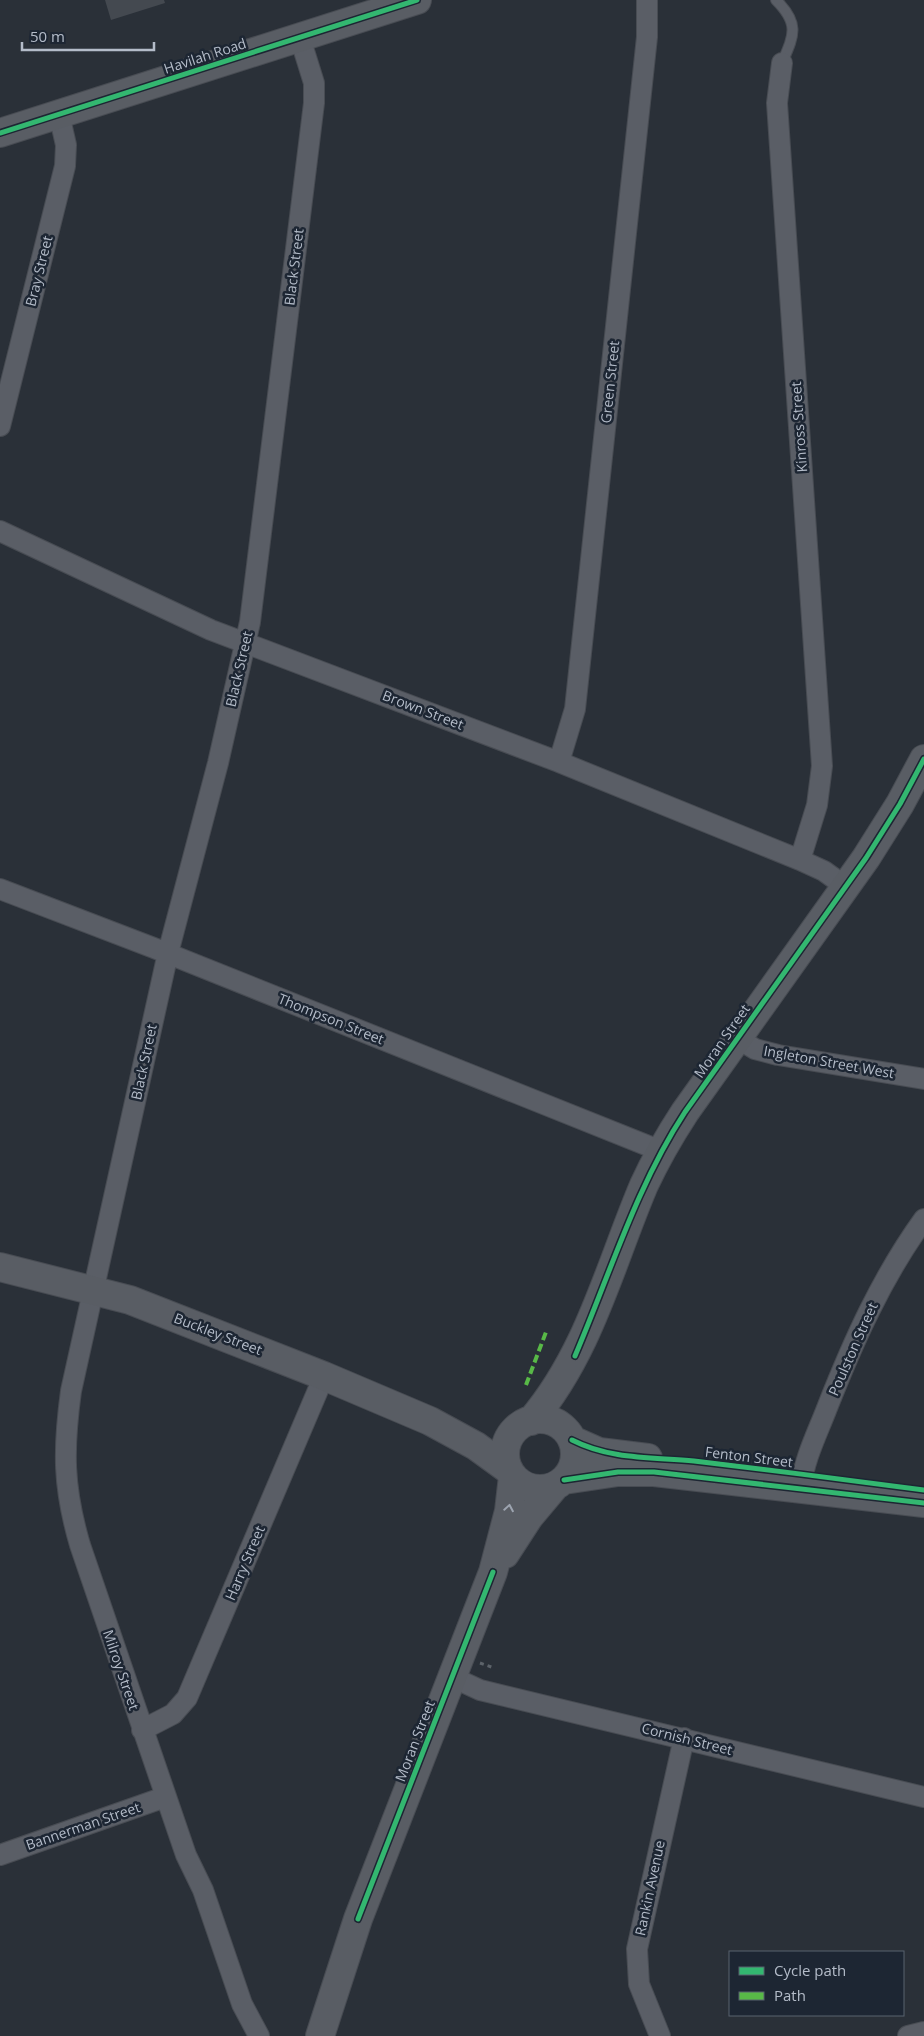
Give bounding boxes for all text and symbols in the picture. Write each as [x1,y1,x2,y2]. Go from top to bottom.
scale bar [22,20,155,52]
text: 50 m [30,26,65,46]
street label: Havilah Road [161,33,248,78]
street label: Black Street [279,227,308,306]
street label: Bray Street [21,233,56,308]
street label: Green Street [596,340,623,424]
street label: Kinross Street [786,381,811,473]
street label: Black Street [221,629,256,709]
street label: Brown Street [380,685,466,734]
street label: Thompson Street [275,989,387,1048]
street label: Moran Street [689,1000,754,1081]
street label: Black Street [126,1022,161,1102]
street label: Ingleton Street West [762,1041,896,1082]
street label: Poulston Street [823,1299,882,1399]
street label: Buckley Street [171,1308,265,1359]
street label: Fenton Street [704,1442,794,1471]
one-way arrow [503,1503,513,1512]
street label: Harry Street [220,1523,269,1603]
street label: Milroy Street [99,1627,144,1712]
street label: Moran Street [390,1697,439,1784]
street label: Cornish Street [640,1718,735,1759]
street label: Bannerman Street [23,1797,142,1854]
street label: Rankin Avenue [630,1838,669,1937]
legend [729,1951,904,2016]
text: Cycle path [774,1960,846,1980]
text: Path [774,1985,806,2005]

